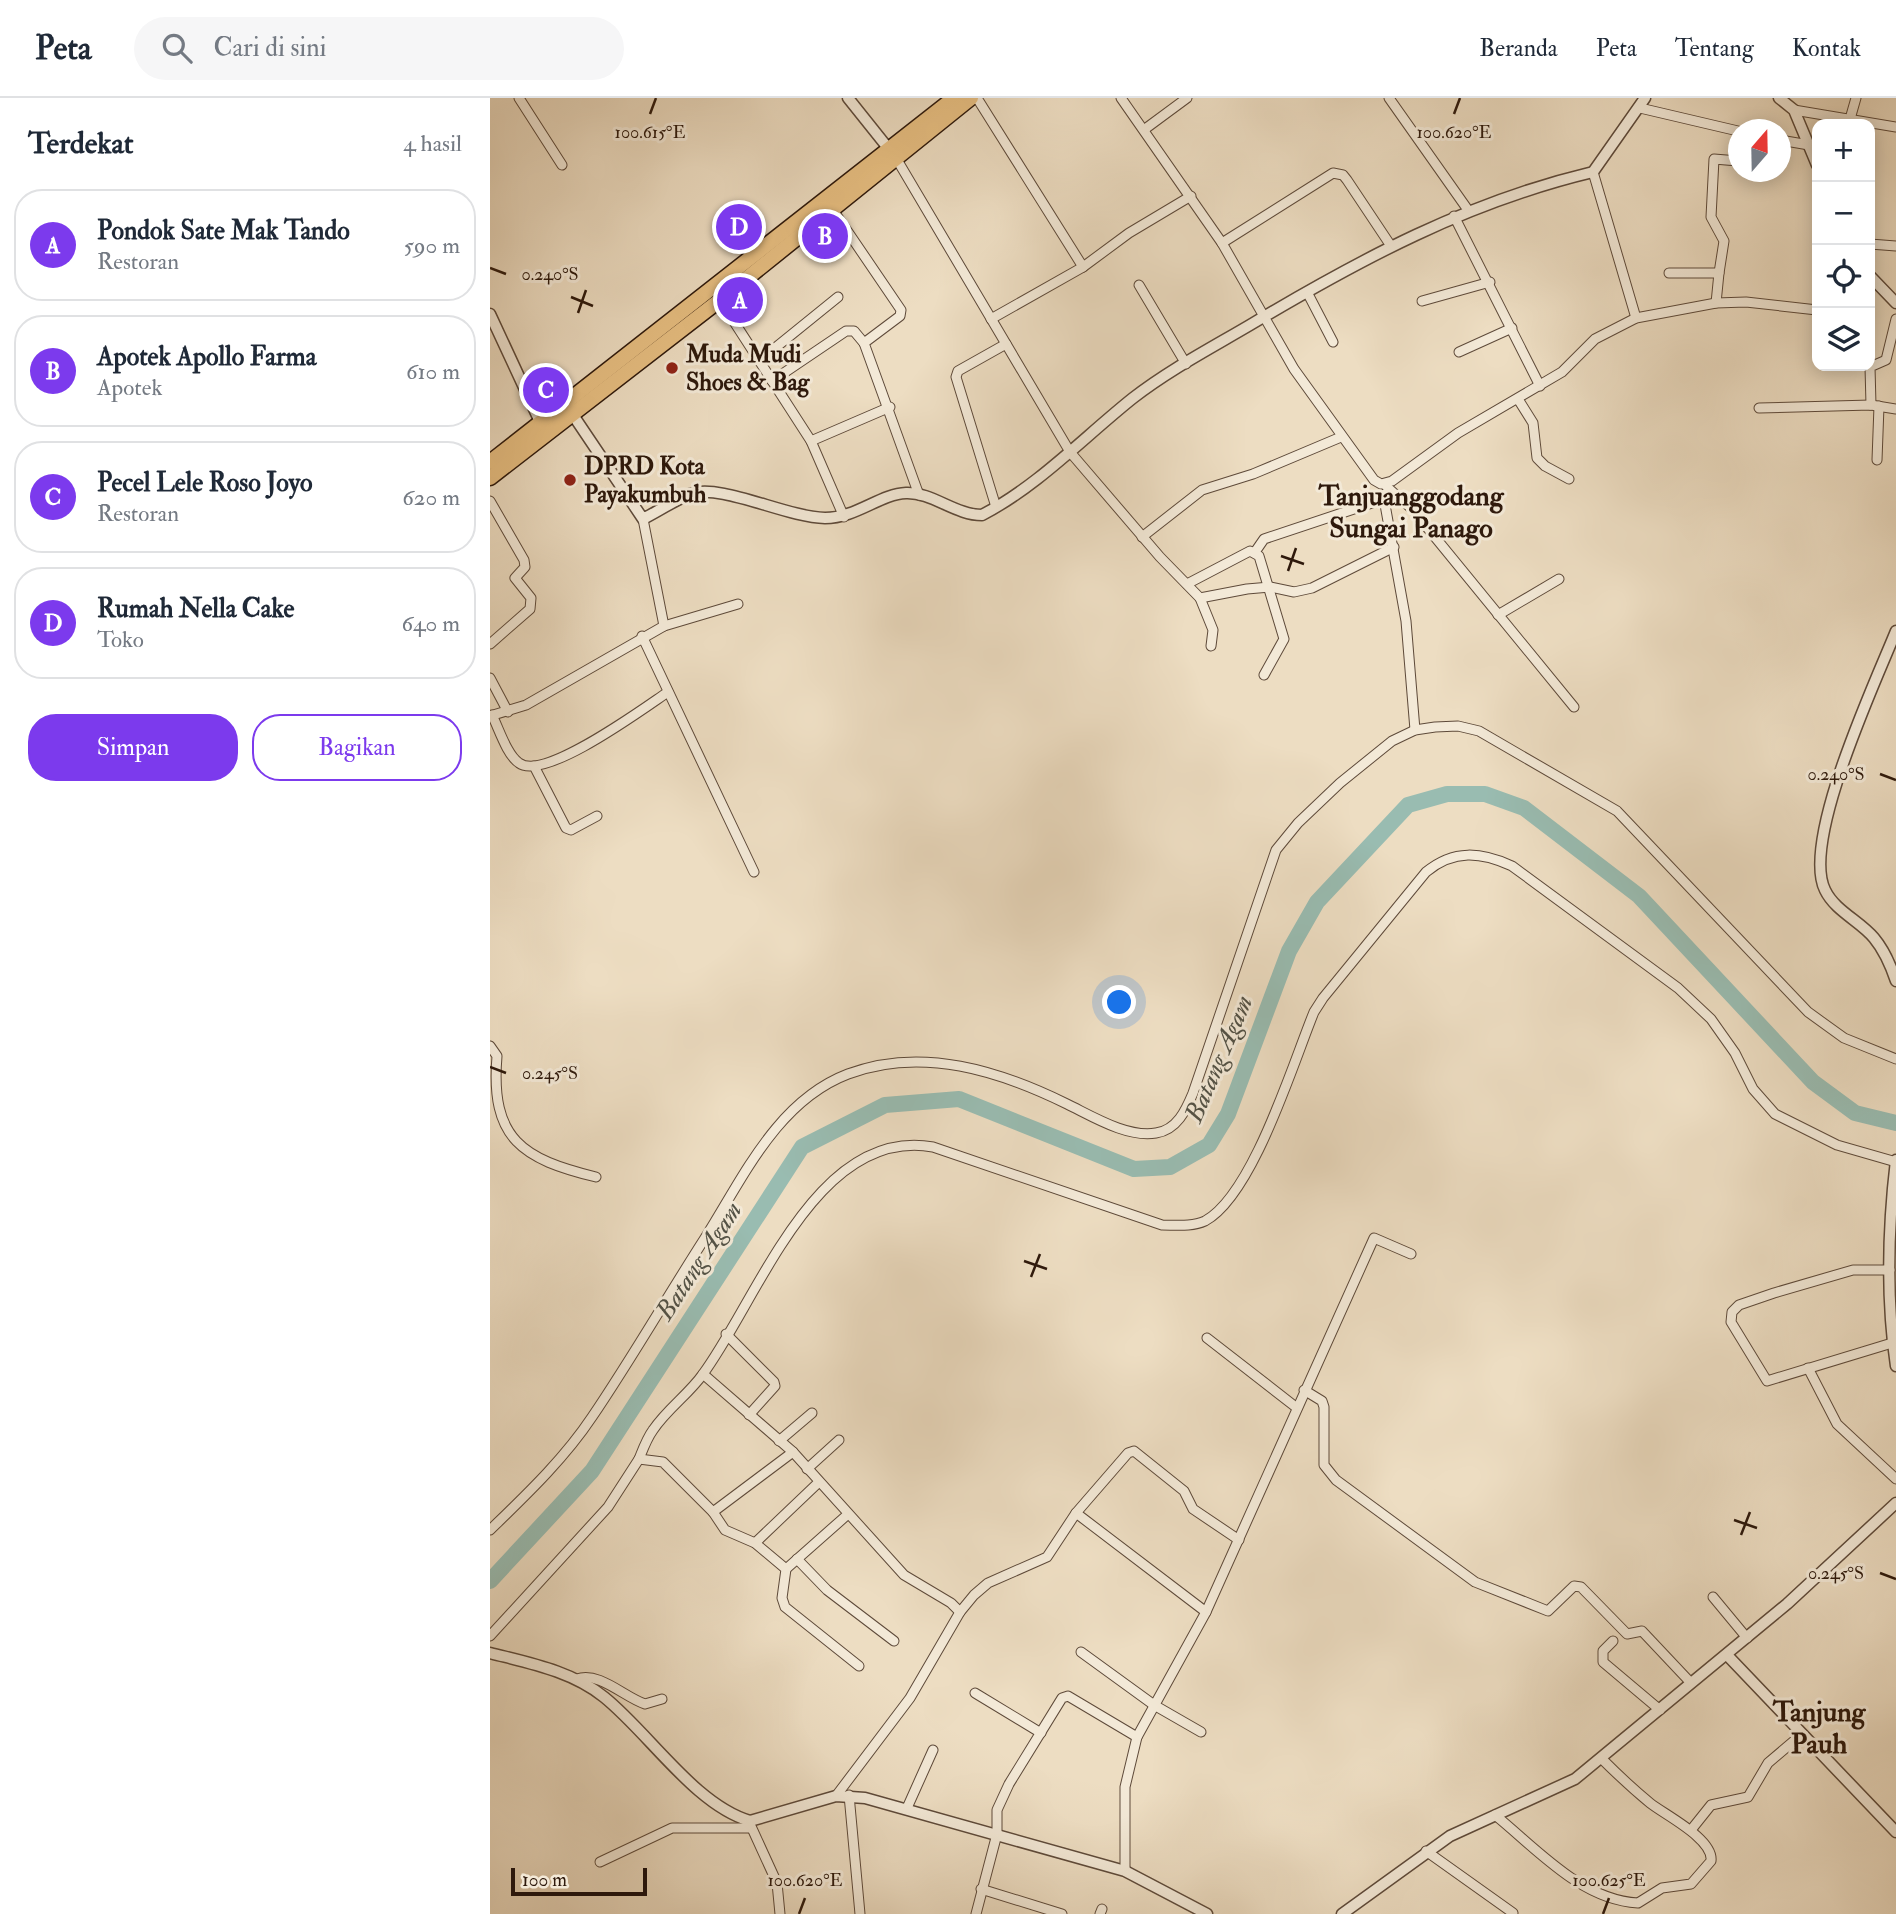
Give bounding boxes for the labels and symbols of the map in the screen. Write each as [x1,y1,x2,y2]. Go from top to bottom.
north arrow [1728,119,1791,182]
text: 100.615°E [615,121,685,144]
text: 100.620°E [1416,121,1492,144]
pin: D [716,201,762,253]
pin: B [802,210,848,262]
text: 0.240°S [521,263,579,286]
pin: A [717,274,763,326]
place label: Muda Mudi Shoes & Bag [685,339,811,398]
marker: Muda Mudi Shoes & Bag [664,360,680,376]
pin: C [523,364,569,416]
place label: DPRD Kota Payakumbuh [584,451,707,510]
marker: DPRD Kota Payakumbuh [562,472,578,488]
district label: Tanjuanggodang Sungai Panago [1317,479,1505,546]
text: 0.240°S [1807,763,1865,786]
your location [1102,985,1136,1019]
water label: Batang Agam [1177,991,1260,1129]
text: 0.245°S [522,1062,578,1085]
water label: Batang Agam [648,1196,749,1328]
text: 0.245°S [1808,1562,1864,1585]
district label: Tanjung Pauh [1772,1695,1867,1762]
scale bar [511,1865,648,1897]
text: 100.620°E [767,1869,843,1892]
text: 100.625°E [1572,1869,1646,1892]

